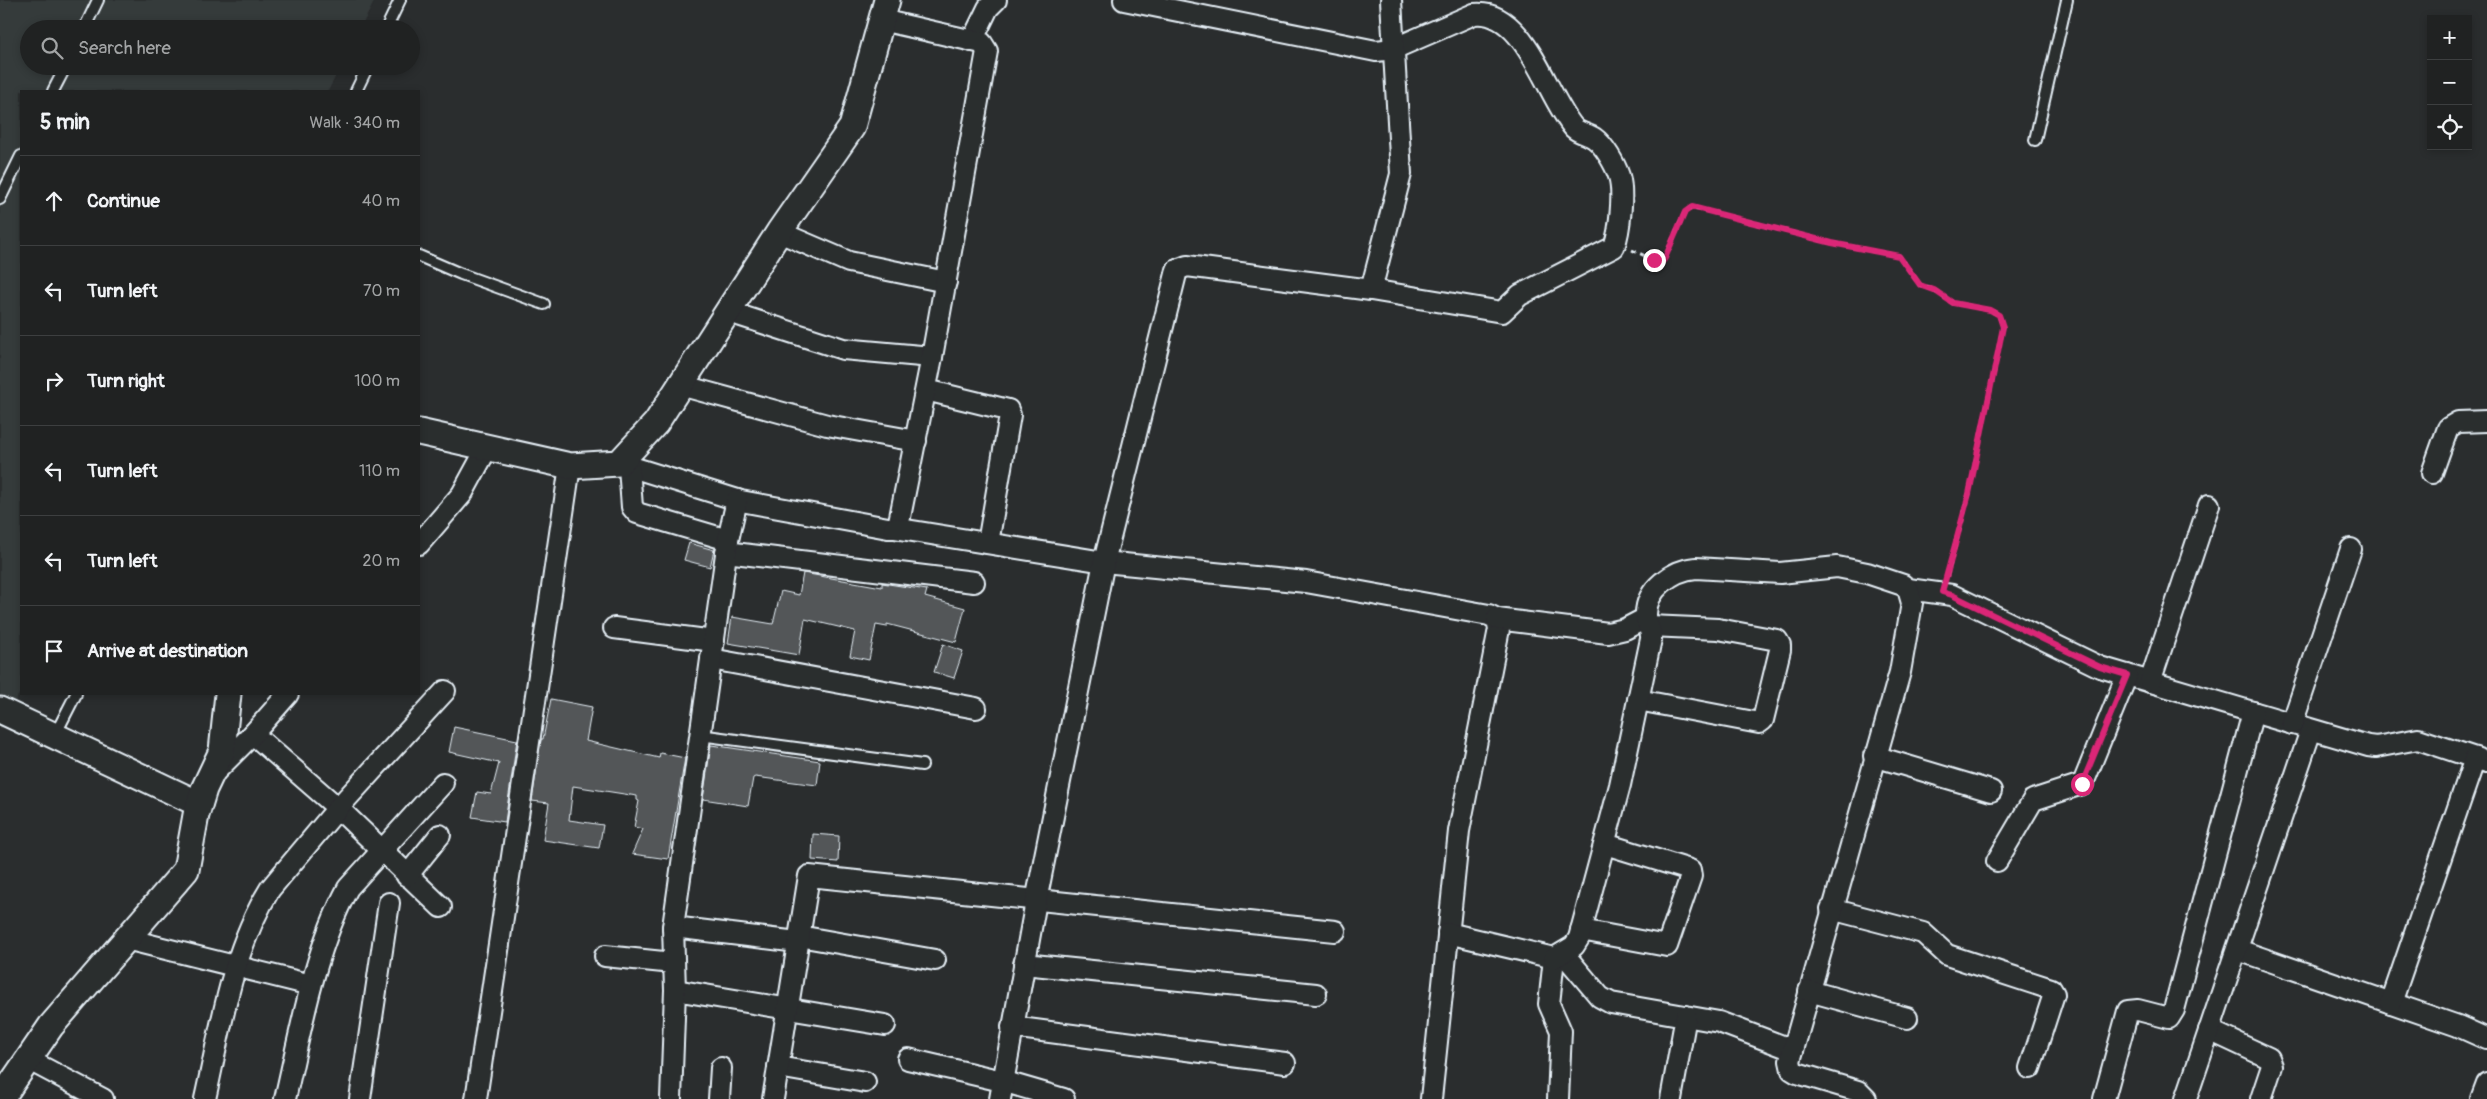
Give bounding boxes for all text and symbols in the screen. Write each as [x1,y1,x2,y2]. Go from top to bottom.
map controls [2427,15,2472,150]
button: + [2427,15,2472,60]
search box [20,20,420,75]
icon: search [38,34,66,62]
text: Search here [78,36,171,60]
button: − [2427,60,2472,105]
button: locate [2427,105,2472,150]
text: 5 min [40,109,90,136]
text: Walk · 340 m [309,113,400,133]
icon: ahead [40,187,68,215]
text: Continue [87,189,160,213]
text: 40 m [362,191,400,211]
route end [1643,249,1666,272]
icon: left [40,277,68,305]
text: Turn left [87,279,157,303]
text: 70 m [363,281,400,301]
icon: right [40,367,68,395]
text: Turn right [87,369,165,393]
text: 100 m [354,371,400,391]
icon: left [40,457,68,485]
text: Turn left [87,459,157,483]
text: 110 m [359,461,400,481]
icon: left [40,547,68,575]
text: Turn left [87,549,157,573]
text: 20 m [362,551,400,571]
icon: arrive [40,637,68,665]
text: Arrive at destination [87,639,248,663]
route start [2071,773,2094,796]

